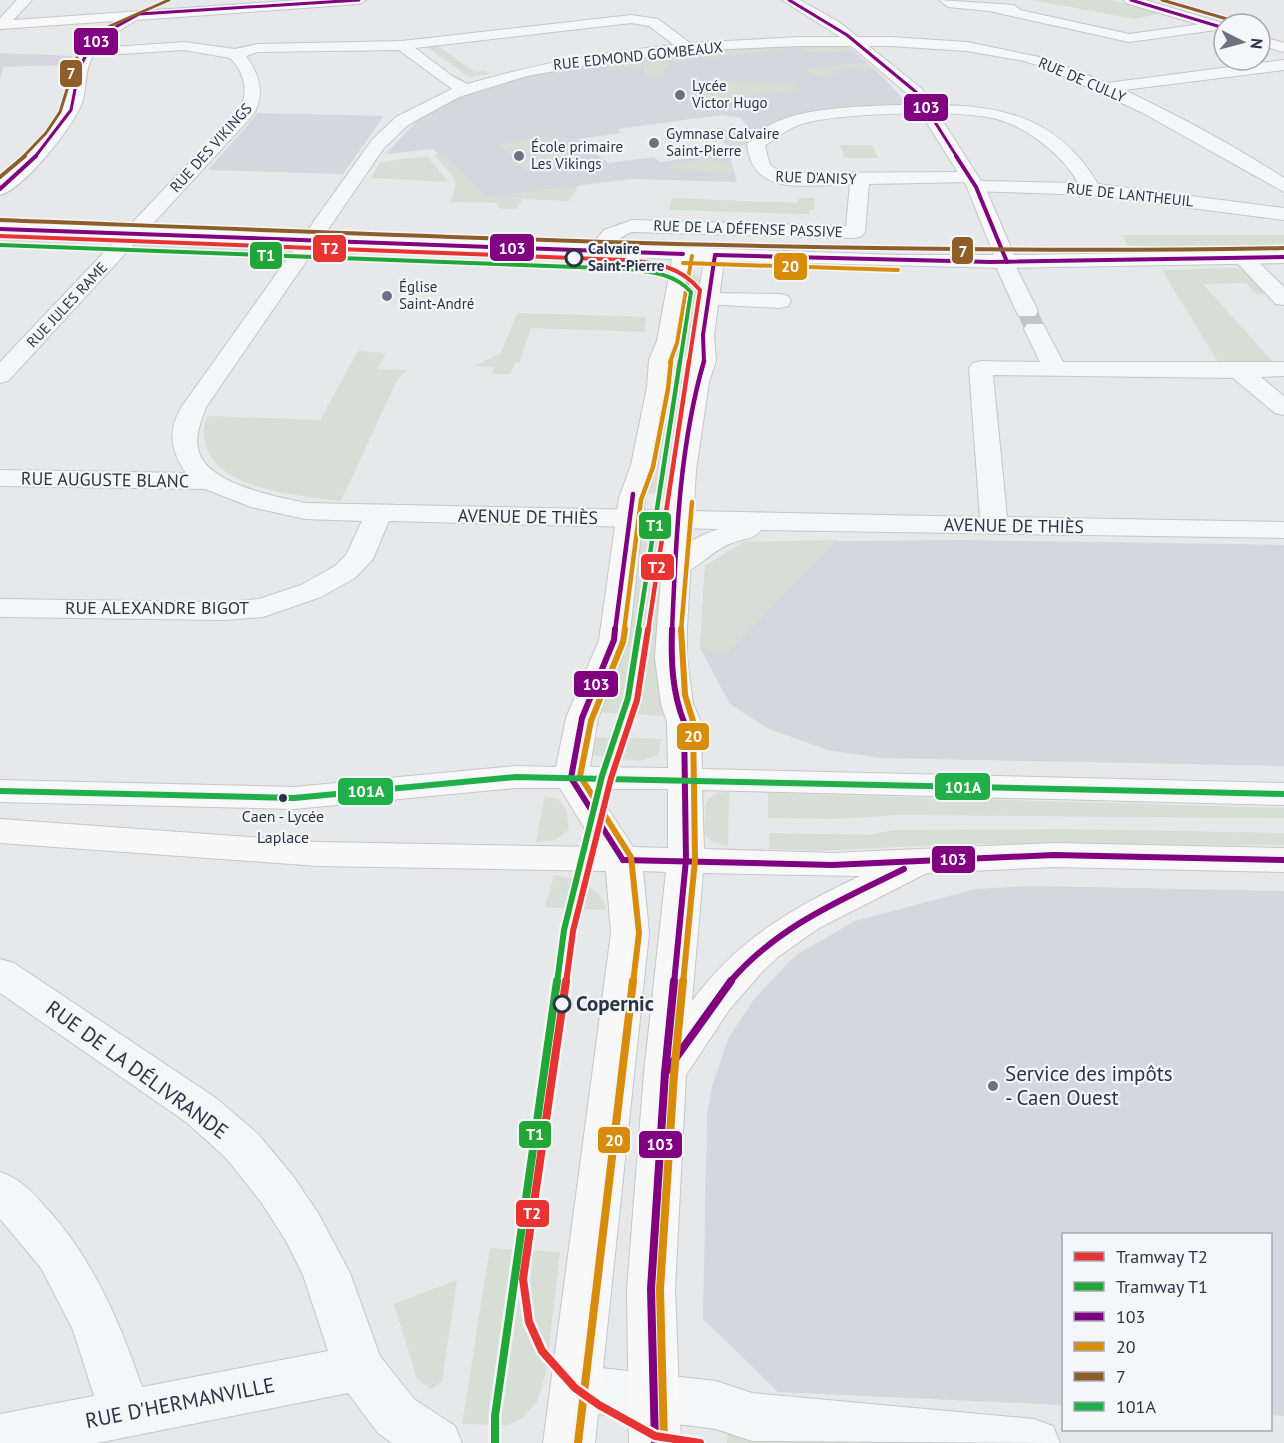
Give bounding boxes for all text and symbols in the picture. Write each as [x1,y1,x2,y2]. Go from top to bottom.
north arrow [1212,12,1272,72]
line badge: 103 [73,27,119,56]
text: 103 [82,31,110,51]
street label: RUE EDMOND GOMBEAUX [552,37,724,74]
text: N [1246,37,1267,50]
street label: RUE DE CULLY [1036,53,1129,107]
line badge: 7 [59,59,83,88]
text: 7 [66,63,76,83]
place label: Lycée Victor Hugo [691,76,768,112]
marker: Lycée Victor Hugo [673,88,687,102]
line badge: 103 [903,93,949,122]
text: 103 [912,97,940,117]
street label: RUE DES VIKINGS [166,99,256,196]
place label: Gymnase Calvaire Saint-Pierre [666,124,779,160]
marker: Gymnase Calvaire Saint-Pierre [647,136,661,150]
place label: École primaire Les Vikings [531,137,623,173]
marker: École primaire Les Vikings [512,149,526,163]
street label: RUE D'ANISY [775,167,857,188]
street label: RUE DE LANTHEUIL [1066,178,1195,211]
street label: RUE DE LA DÉFENSE PASSIVE [653,216,843,241]
line badge: 103 [489,233,535,262]
line badge: T2 [312,234,347,263]
line badge: 7 [951,236,974,265]
text: T2 [321,238,339,258]
text: 103 [498,238,526,258]
place label: Calvaire Saint-Pierre [588,239,665,275]
line badge: T1 [249,241,283,270]
text: 7 [958,241,968,261]
text: T1 [257,245,275,265]
marker: Calvaire Saint-Pierre [565,249,583,267]
line badge: 20 [773,252,808,281]
text: 20 [781,256,799,276]
street label: RUE JULES RAME [22,258,111,351]
place label: Église Saint-André [399,277,474,313]
marker: Église Saint-André [380,289,394,303]
street label: RUE AUGUSTE BLANC [21,467,189,492]
street label: AVENUE DE THIÈS [458,504,598,529]
line badge: T1 [638,511,672,540]
street label: AVENUE DE THIÈS [944,513,1084,538]
text: T1 [646,515,664,535]
line badge: T2 [640,553,675,581]
text: T2 [648,557,666,577]
street label: RUE ALEXANDRE BIGOT [65,596,249,619]
line badge: 103 [573,670,619,698]
text: 103 [582,674,610,694]
line badge: 20 [676,722,710,751]
text: 20 [684,726,702,746]
line badge: 101A [934,772,991,801]
line badge: 101A [337,777,394,806]
text: 101A [945,777,982,797]
text: 101A [348,781,385,801]
marker: Caen - Lycée Laplace [277,792,289,804]
place label: Caen - Lycée Laplace [242,806,324,847]
line badge: 103 [931,845,976,874]
text: 103 [939,849,967,869]
place label: Copernic [576,990,654,1017]
street label: RUE DE LA DÉLIVRANDE [41,994,234,1145]
marker: Copernic [553,995,571,1013]
place label: Service des impôts - Caen Ouest [1005,1060,1173,1111]
marker: Service des impôts - Caen Ouest [986,1079,1000,1093]
line badge: T1 [518,1120,552,1149]
text: T1 [526,1124,544,1144]
line badge: 20 [597,1126,631,1154]
text: 20 [605,1130,623,1150]
line badge: 103 [638,1130,683,1159]
text: 103 [646,1134,674,1154]
line badge: T2 [515,1199,550,1228]
text: T2 [523,1203,541,1223]
legend [1062,1233,1272,1431]
text: Tramway T2 [1116,1245,1208,1268]
text: Tramway T1 [1116,1275,1208,1298]
text: 103 [1116,1305,1145,1328]
text: 20 [1116,1335,1136,1358]
text: 7 [1116,1365,1126,1388]
street label: RUE D'HERMANVILLE [83,1371,277,1434]
text: 101A [1116,1395,1156,1418]

